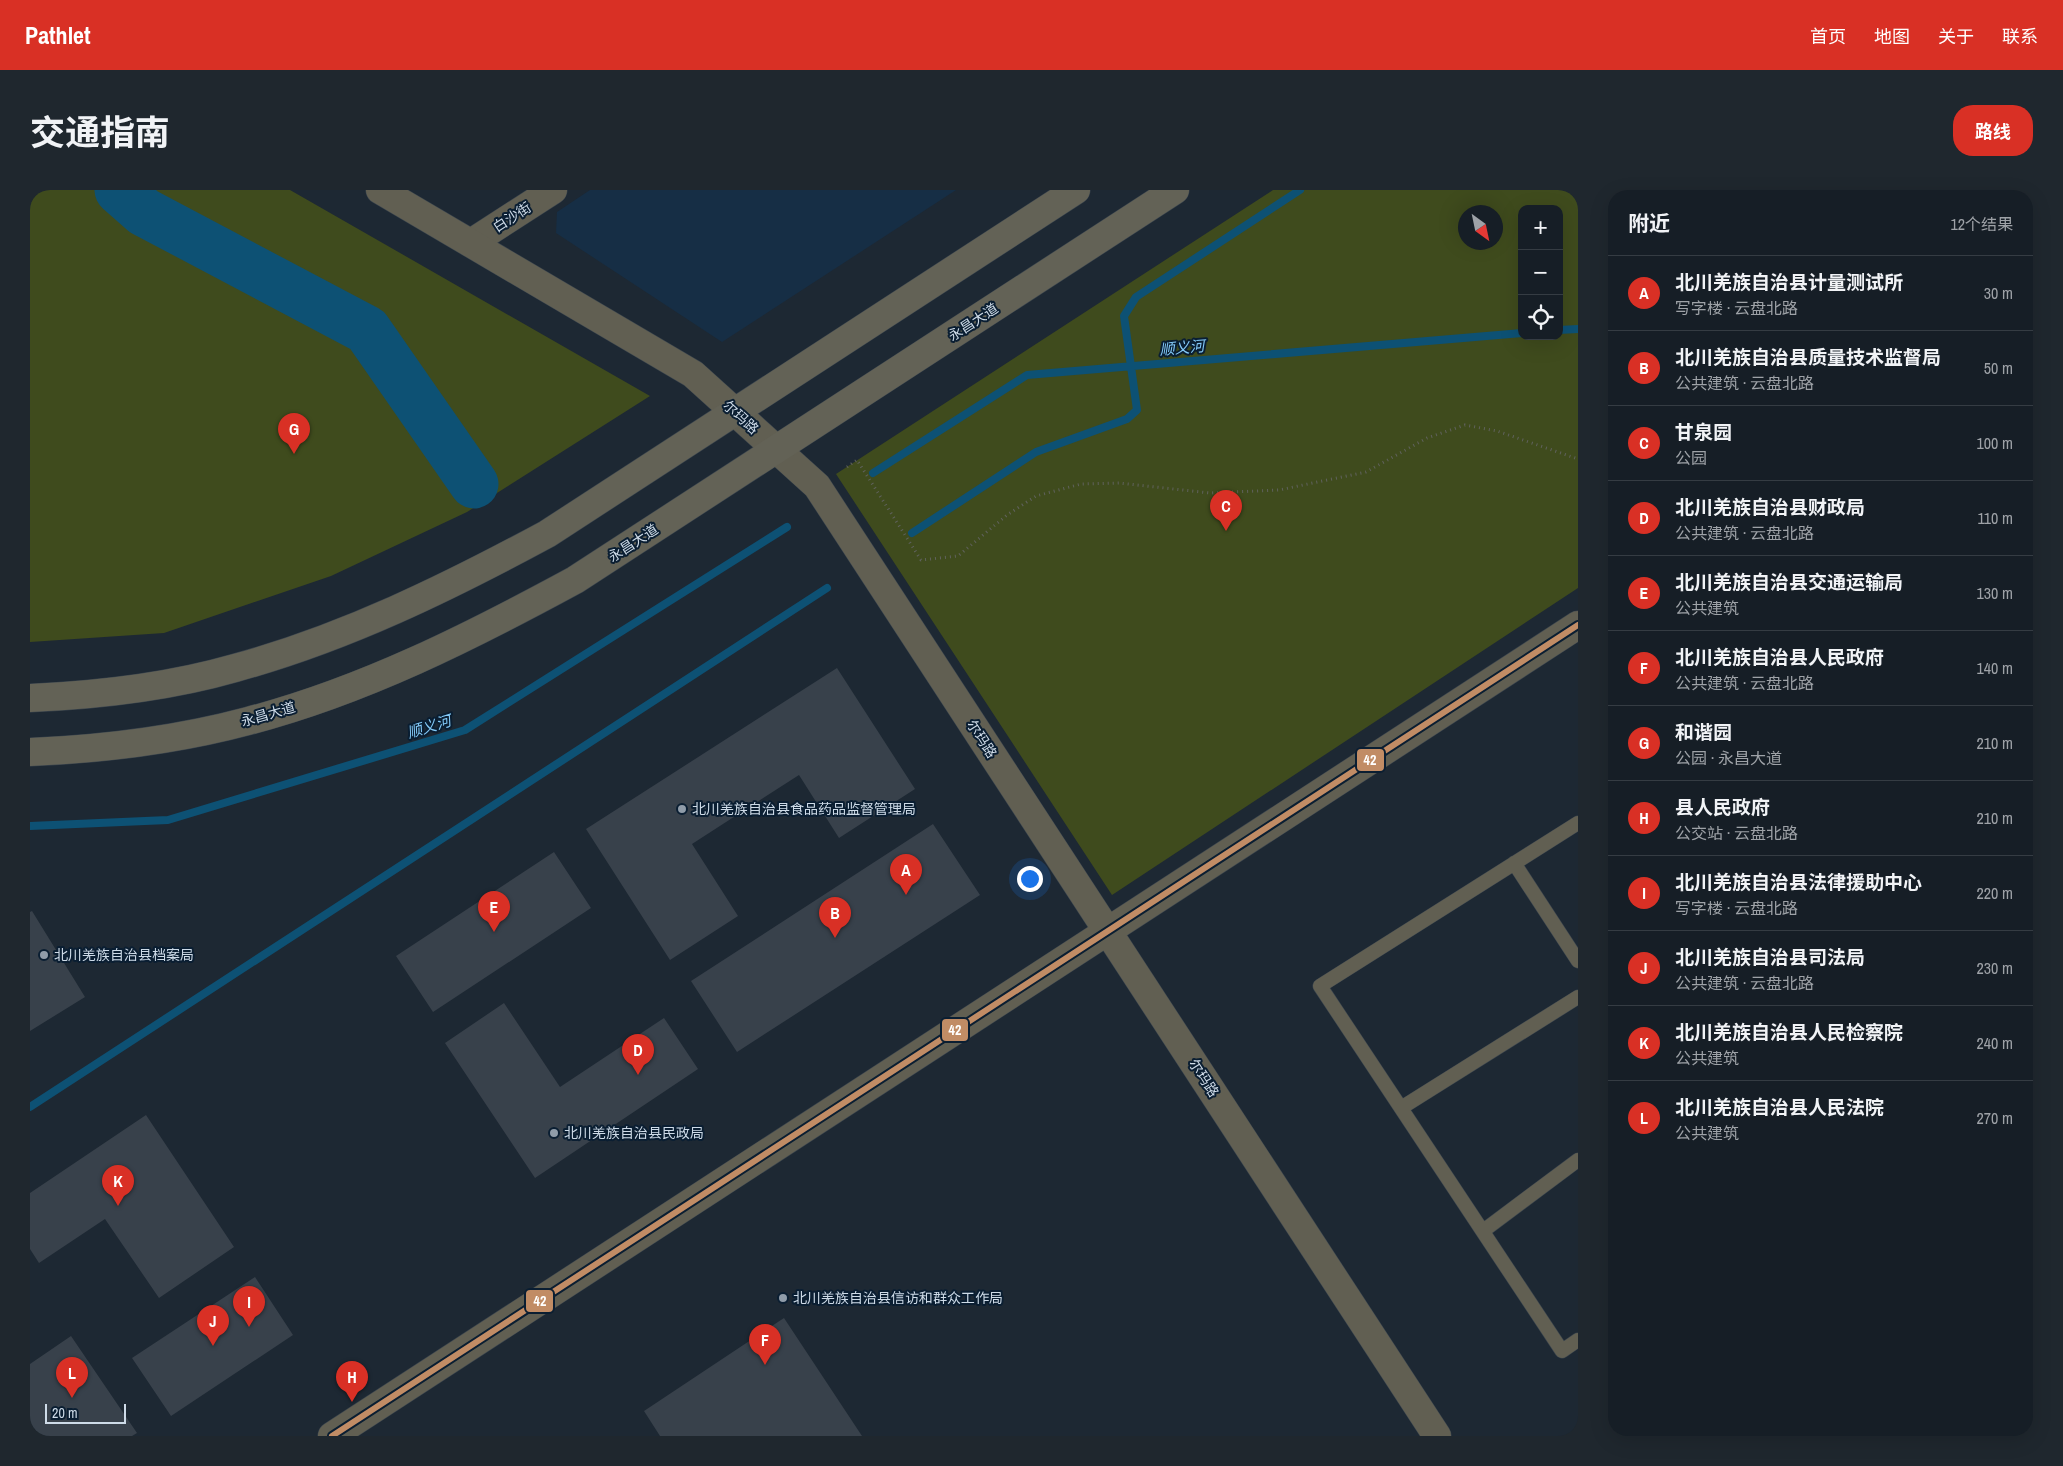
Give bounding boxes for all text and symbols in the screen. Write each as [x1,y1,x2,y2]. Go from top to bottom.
text: Pathlet [25,19,91,51]
text: 首页 [1810,24,1846,49]
text: 地图 [1874,24,1910,49]
text: 关于 [1938,24,1974,49]
text: 联系 [2002,24,2038,49]
button: 路线 [1953,105,2033,156]
text: 交通指南 [30,109,170,156]
street label: 白沙街 [489,198,535,236]
north arrow [1458,205,1503,250]
map controls [1518,205,1563,340]
button: + [1518,205,1563,250]
text: 附近 [1628,209,1670,238]
text: 12个结果 [1950,213,2013,235]
button: − [1518,250,1563,295]
text: 北川羌族自治县计量测试所 [1675,269,1903,295]
text: A [1639,282,1649,304]
text: 30 m [1984,282,2013,304]
button: locate [1518,295,1563,340]
text: 写字楼 · 云盘北路 [1675,297,1798,319]
street label: 永昌大道 [945,299,1001,345]
water label: 顺义河 [1159,335,1208,360]
text: 北川羌族自治县质量技术监督局 [1675,344,1941,370]
text: B [1639,357,1649,379]
text: 50 m [1984,357,2013,379]
text: 公共建筑 · 云盘北路 [1675,372,1814,394]
street label: 尔玛路 [719,396,763,438]
pin: G [278,413,310,454]
text: 甘泉园 [1675,419,1732,445]
text: C [1639,432,1649,454]
text: 100 m [1977,432,2013,454]
text: 公园 [1675,447,1707,469]
pin: C [1210,490,1242,531]
text: 北川羌族自治县财政局 [1675,494,1865,520]
text: D [1639,507,1649,529]
text: 110 m [1977,507,2013,529]
street label: 永昌大道 [605,520,661,566]
text: 公共建筑 · 云盘北路 [1675,522,1814,544]
text: 北川羌族自治县交通运输局 [1675,569,1903,595]
text: E [1640,582,1648,604]
text: 130 m [1977,582,2013,604]
text: 公共建筑 [1675,597,1739,619]
text: 北川羌族自治县人民政府 [1675,644,1884,670]
text: F [1640,657,1648,679]
text: 140 m [1977,657,2013,679]
text: 公共建筑 · 云盘北路 [1675,672,1814,694]
street label: 永昌大道 [239,698,297,730]
water label: 顺义河 [404,709,456,743]
street label: 尔玛路 [963,716,1001,762]
text: 和谐园 [1675,719,1732,745]
text: G [1639,732,1649,754]
text: 210 m [1977,732,2013,754]
text: 公园 · 永昌大道 [1675,747,1782,769]
line badge: 42 [1356,748,1385,772]
text: 42 [1364,751,1376,769]
text: 县人民政府 [1675,794,1770,820]
place label: 北川羌族自治县食品药品监督管理局 [692,800,916,818]
marker: 北川羌族自治县食品药品监督管理局 [676,803,688,815]
text: H [1639,807,1649,829]
text: 210 m [1977,807,2013,829]
text: 公交站 · 云盘北路 [1675,822,1798,844]
pin: A [890,854,922,895]
your location [1017,866,1043,892]
text: 北川羌族自治县法律援助中心 [1675,869,1922,895]
text: I [1642,882,1646,904]
text: 220 m [1977,882,2013,904]
pin: E [478,891,510,932]
pin: B [819,897,851,938]
text: 写字楼 · 云盘北路 [1675,897,1798,919]
text: 北川羌族自治县司法局 [1675,944,1865,970]
place label: 北川羌族自治县档案局 [54,946,194,964]
marker: 北川羌族自治县档案局 [38,949,50,961]
text: J [1640,957,1648,979]
text: 230 m [1977,957,2013,979]
text: 公共建筑 · 云盘北路 [1675,972,1814,994]
line badge: 42 [941,1018,969,1042]
text: 北川羌族自治县人民检察院 [1675,1019,1903,1045]
text: 42 [949,1021,961,1039]
text: K [1639,1032,1649,1054]
text: 240 m [1977,1032,2013,1054]
pin: D [622,1034,654,1075]
text: 公共建筑 [1675,1047,1739,1069]
street label: 尔玛路 [1185,1055,1223,1101]
text: 北川羌族自治县人民法院 [1675,1094,1884,1120]
text: L [1640,1107,1648,1129]
text: 270 m [1977,1107,2013,1129]
text: 公共建筑 [1675,1122,1739,1144]
place label: 北川羌族自治县民政局 [564,1124,704,1142]
marker: 北川羌族自治县民政局 [548,1127,560,1139]
pin: K [102,1165,134,1206]
pin: I [233,1286,265,1327]
line badge: 42 [525,1289,554,1313]
place label: 北川羌族自治县信访和群众工作局 [793,1289,1003,1307]
text: 42 [534,1292,546,1310]
marker: 北川羌族自治县信访和群众工作局 [777,1292,789,1304]
pin: J [197,1305,229,1346]
pin: F [749,1324,781,1365]
pin: L [56,1357,88,1398]
pin: H [336,1361,368,1402]
scale bar [45,1401,126,1424]
text: 20 m [52,1404,78,1422]

